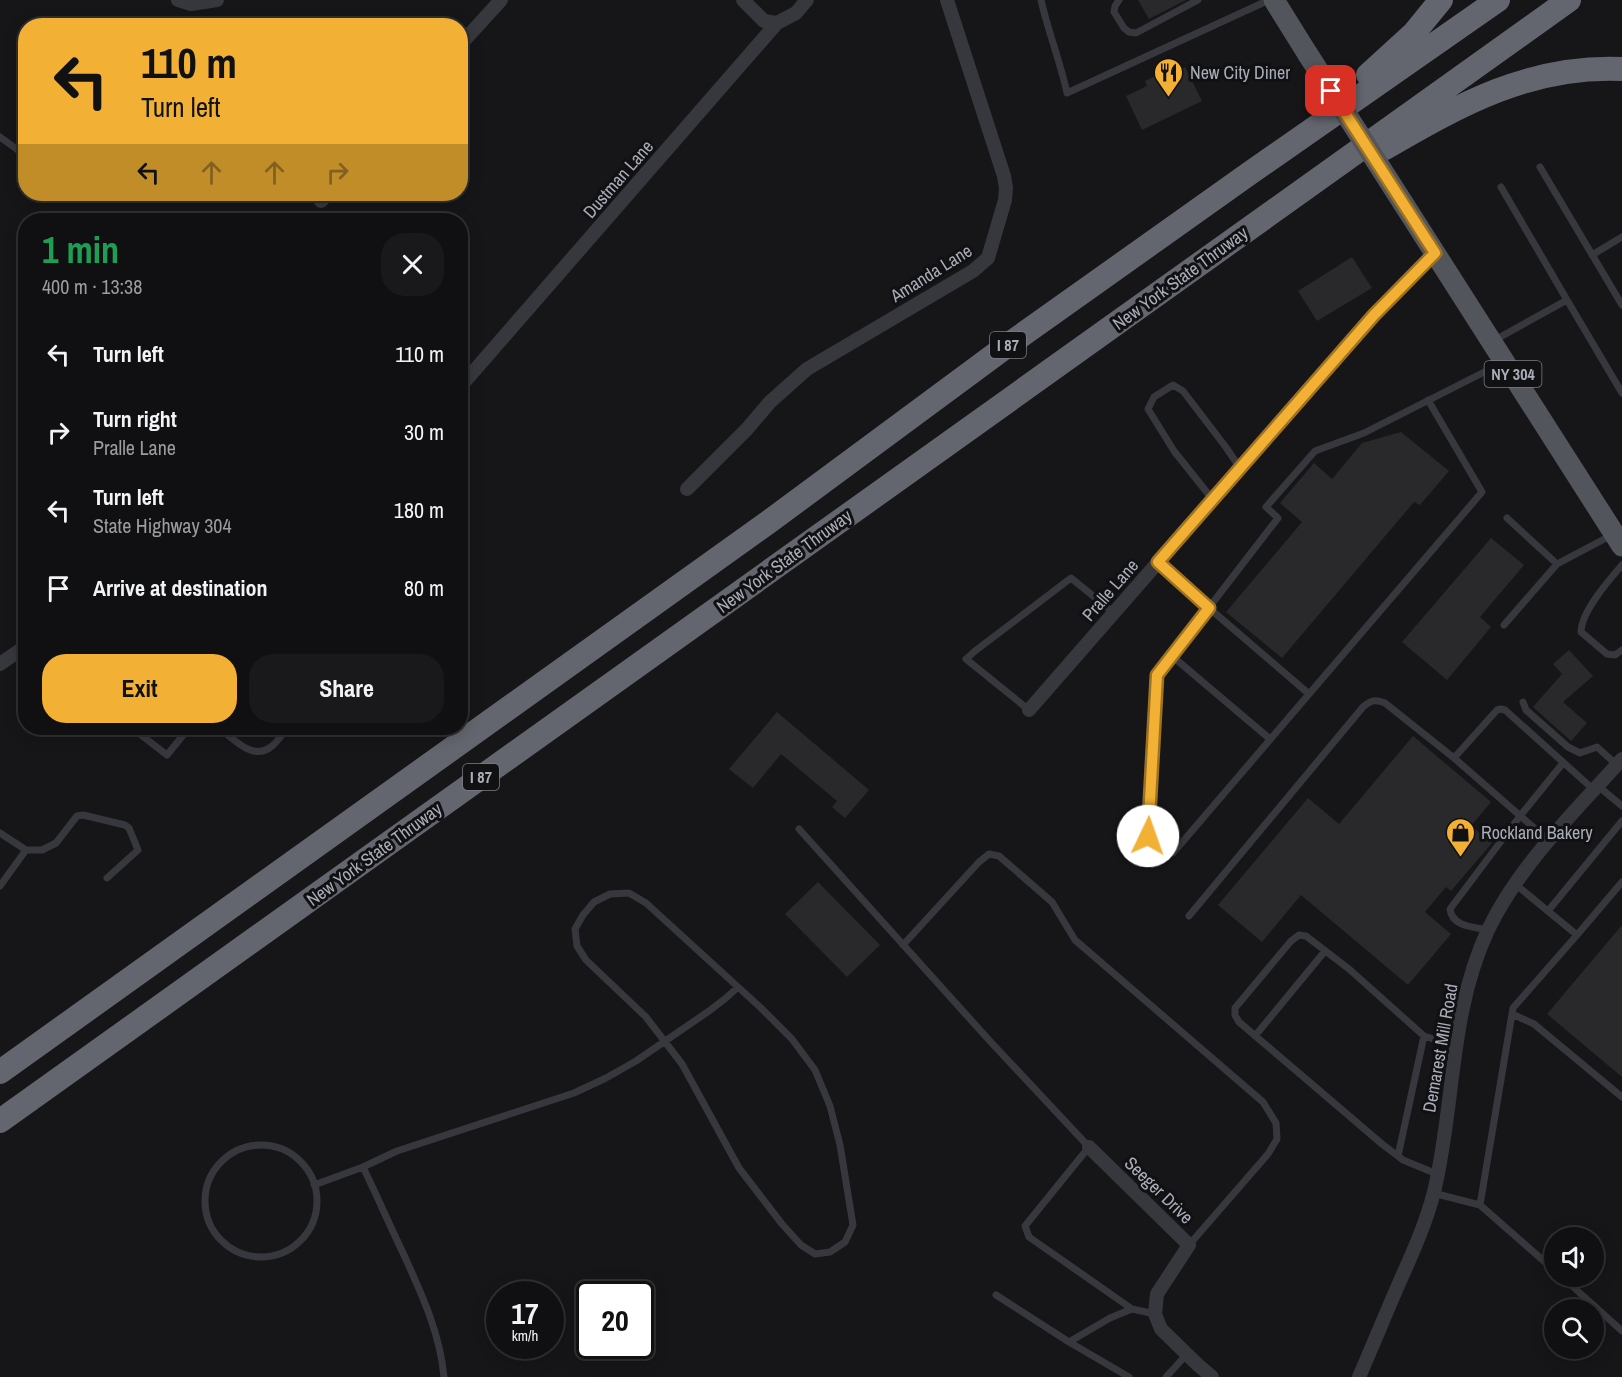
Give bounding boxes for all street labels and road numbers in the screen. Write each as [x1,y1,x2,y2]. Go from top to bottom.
street label: Dustman Lane [577,135,659,223]
street label: New York State Thruway [1107,220,1253,336]
street label: Amanda Lane [885,238,977,308]
road number: I 87 [990,332,1026,358]
road number: NY 304 [1484,361,1541,387]
street label: New York State Thruway [711,503,857,619]
street label: Pralle Lane [1076,554,1144,626]
road number: I 87 [463,764,499,790]
street label: New York State Thruway [301,796,447,912]
street label: Demarest Mill Road [1416,982,1464,1114]
street label: Seeger Drive [1119,1151,1199,1229]

